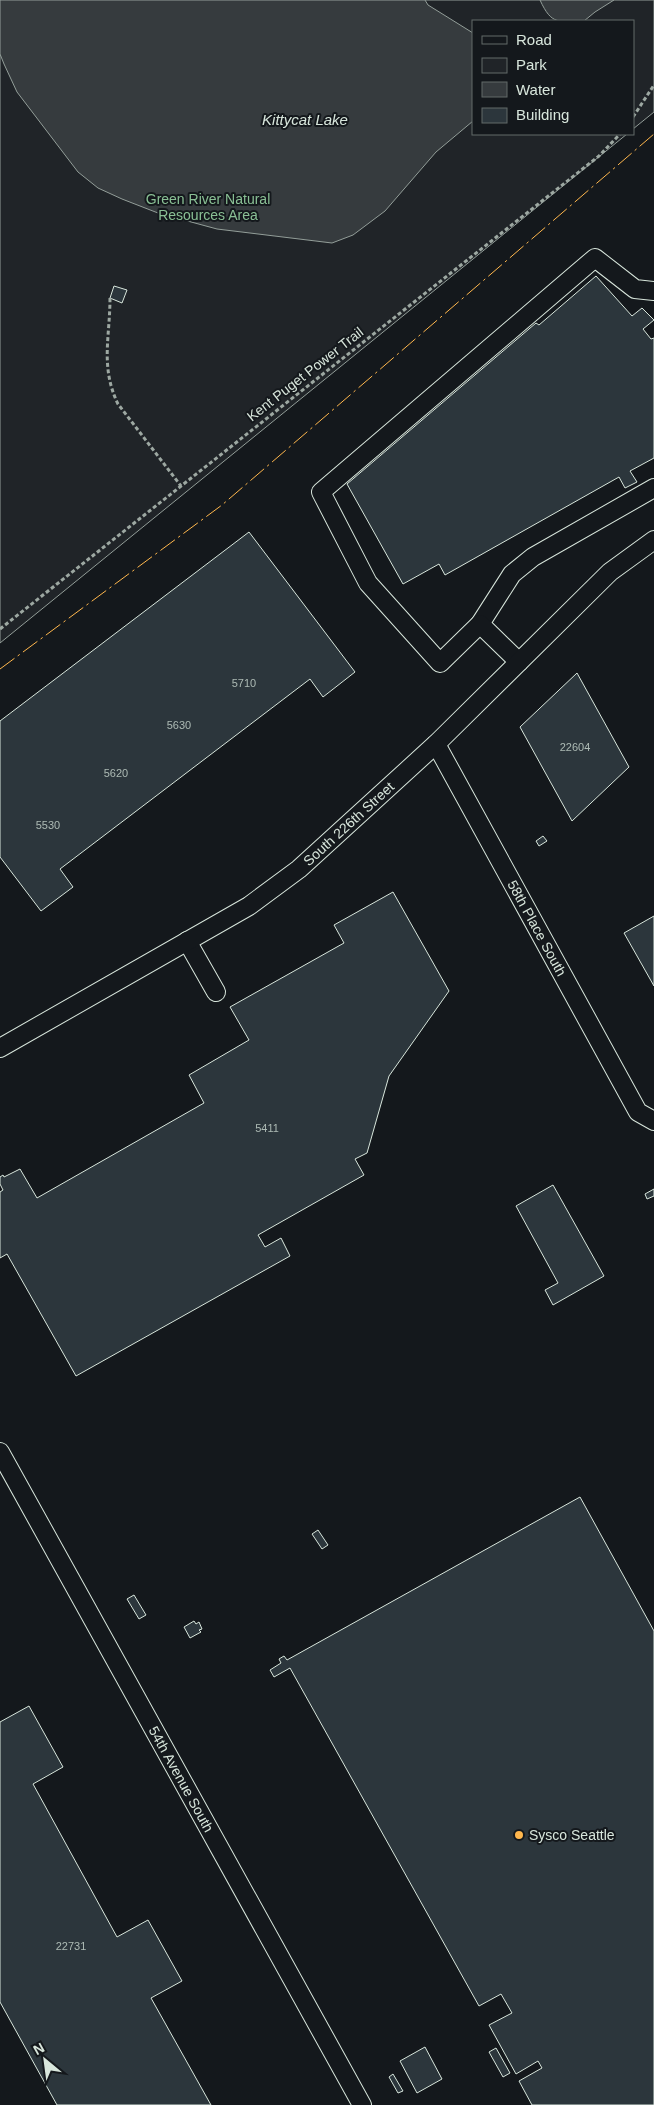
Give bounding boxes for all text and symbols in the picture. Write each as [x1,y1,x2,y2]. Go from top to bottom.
legend [472,20,634,135]
text: Road [516,31,552,48]
text: Park [516,56,547,73]
text: Water [516,81,555,98]
text: Building [516,106,569,123]
water label: Kittycat Lake [262,111,348,128]
park label: Green River Natural Resources Area [146,191,270,223]
street label: Kent Puget Power Trail [244,324,366,424]
house number: 5710 [232,677,256,689]
house number: 5630 [167,719,191,731]
house number: 22604 [560,741,590,753]
house number: 5620 [104,767,128,779]
street label: South 226th Street [300,778,397,869]
house number: 5530 [36,819,60,831]
street label: 58th Place South [504,877,570,979]
house number: 5411 [255,1122,279,1134]
street label: 54th Avenue South [146,1724,217,1835]
place label: Sysco Seattle [529,1827,615,1843]
marker: Sysco Seattle [513,1829,525,1841]
house number: 22731 [56,1940,86,1952]
north arrow [20,2035,70,2085]
text: N [30,2039,47,2058]

